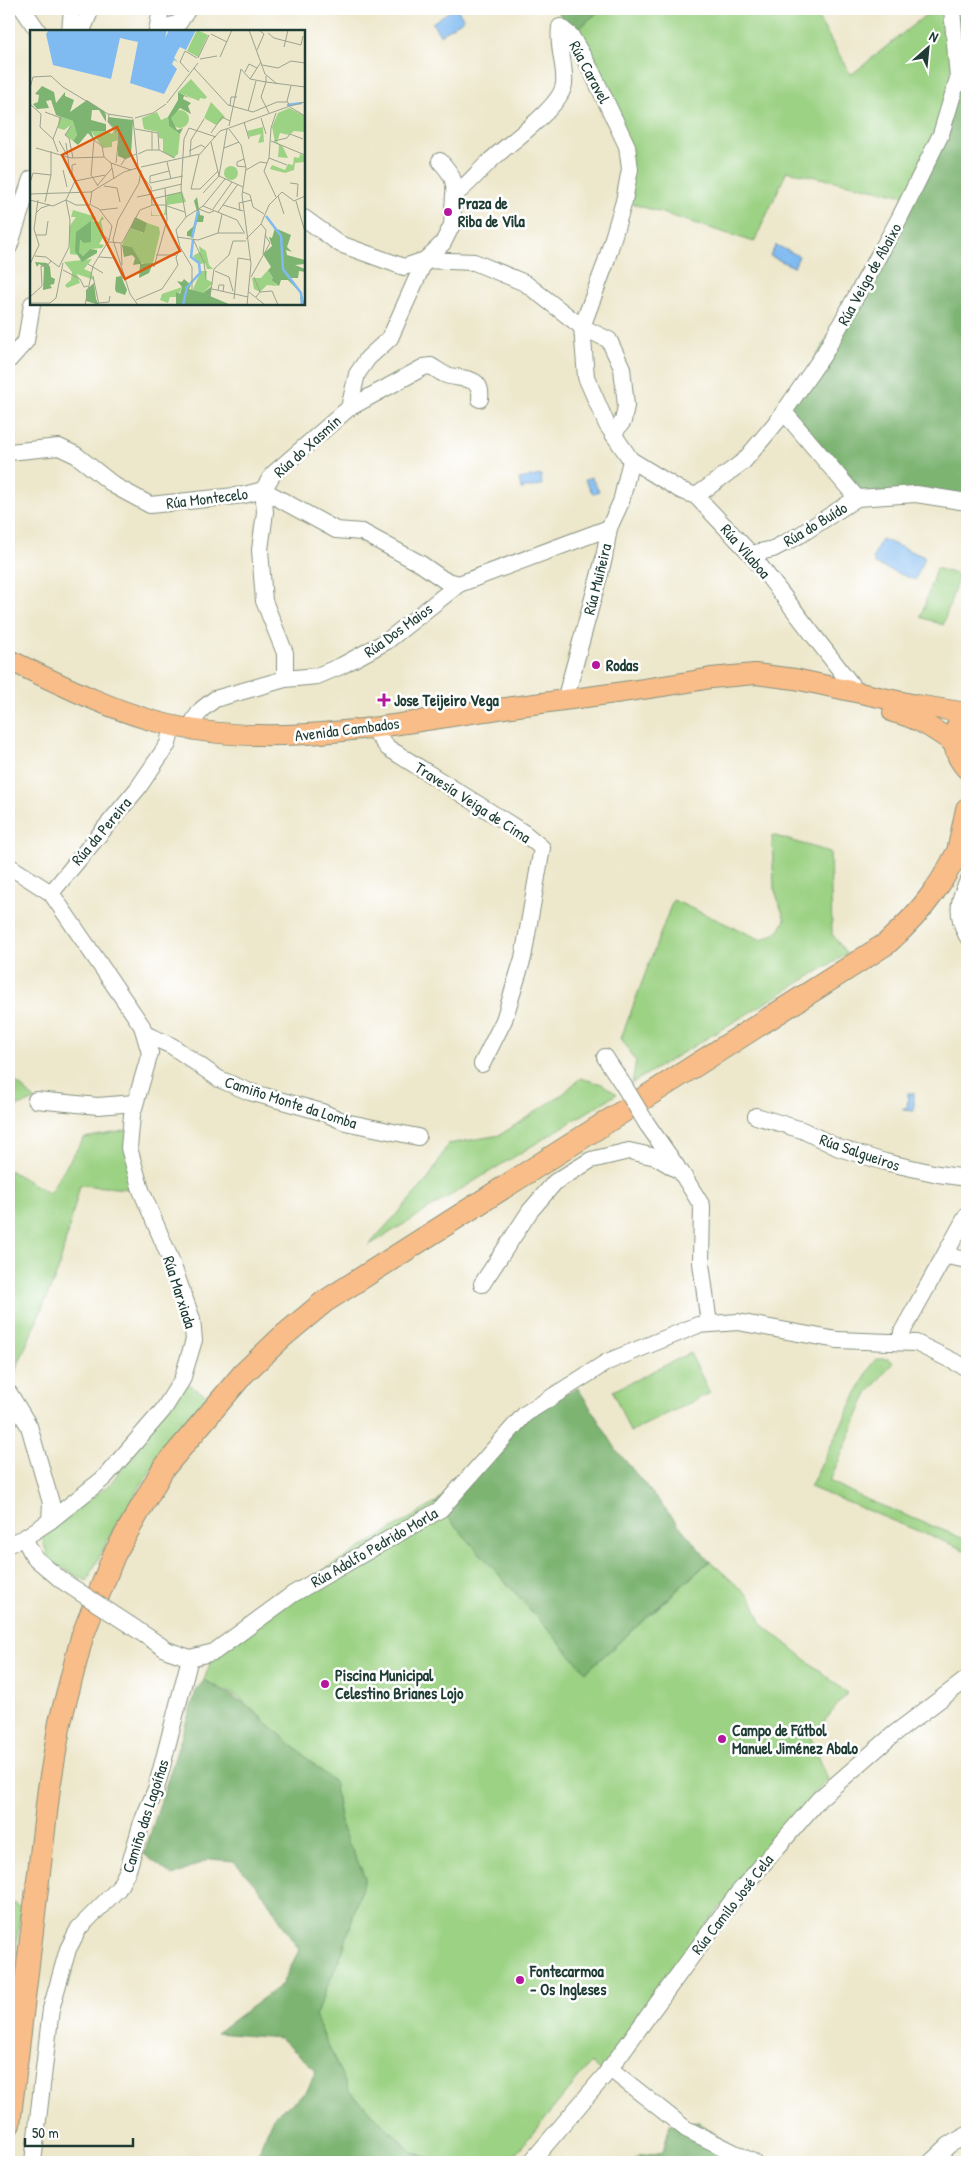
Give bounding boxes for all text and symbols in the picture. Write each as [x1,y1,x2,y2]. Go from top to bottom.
north arrow [904,22,954,72]
text: N [926,26,942,46]
inset map [30,30,305,305]
street label: Rúa Caravel [564,37,616,108]
place label: Praza de Riba de Vila [458,192,526,232]
marker: Praza de Riba de Vila [442,206,454,218]
street label: Rúa Veiga de Abaixo [832,218,906,329]
street label: Rúa do Xasmín [269,410,345,482]
street label: Rúa Montecelo [165,482,250,514]
street label: Rúa do Buído [779,496,851,552]
street label: Rúa Vilaboa [716,519,776,583]
street label: Rúa Muiñeira [578,541,616,617]
street label: Rúa Dos Maios [359,598,437,662]
place label: Rodas [606,654,639,676]
marker: Rodas [590,659,602,671]
place label: Jose Teijeiro Vega [394,689,499,712]
marker: Jose Teijeiro Vega [378,694,390,706]
street label: Avenida Cambados [293,712,401,746]
street label: Travesía Veiga de Cima [411,756,535,848]
street label: Rúa da Pereira [66,792,136,870]
street label: Camiño Monte da Lomba [222,1070,360,1134]
street label: Rúa Salgueiros [817,1128,903,1176]
street label: Rúa Marxiada [158,1253,202,1331]
street label: Rúa Adolfo Pedrido Morla [306,1502,442,1592]
place label: Piscina Municipal Celestino Brianes Lojo [335,1664,464,1704]
marker: Piscina Municipal Celestino Brianes Lojo [319,1678,331,1690]
place label: Campo de Fútbol Manuel Jiménez Abalo [732,1719,859,1759]
marker: Campo de Fútbol Manuel Jiménez Abalo [716,1733,728,1745]
street label: Camiño das Lagoíñas [116,1756,174,1876]
street label: Rúa Camilo José Cela [686,1849,778,1959]
place label: Fontecarmoa - Os Ingleses [529,1960,607,2001]
marker: Fontecarmoa - Os Ingleses [514,1974,526,1986]
scale bar [25,2116,132,2148]
text: 50 m [32,2122,59,2143]

